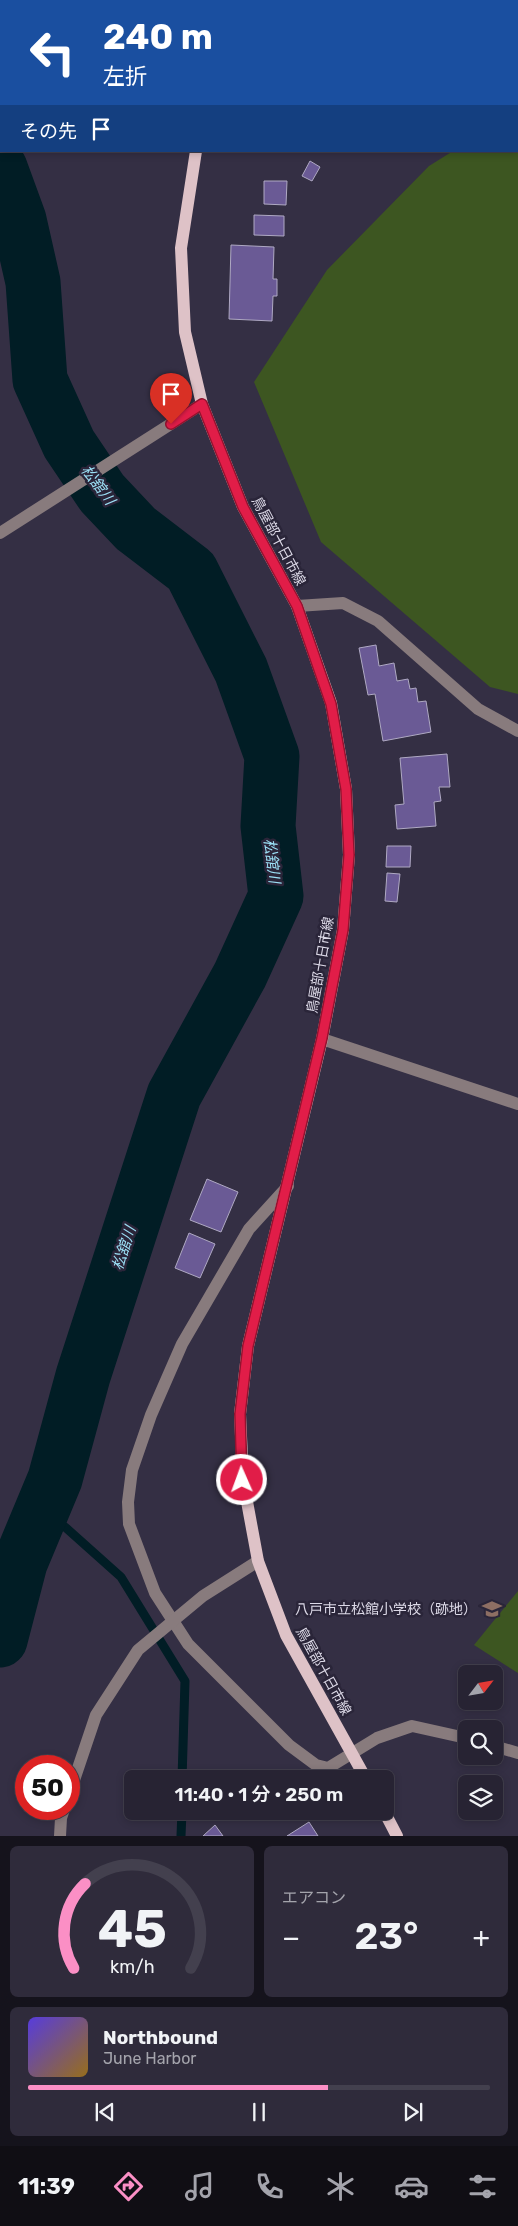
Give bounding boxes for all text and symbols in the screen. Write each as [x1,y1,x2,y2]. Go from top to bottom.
text: 240 m [103,16,213,58]
icon: left [20,20,85,85]
text: 左折 [103,63,147,90]
icon: arrive [87,115,115,143]
text: その先 [20,120,77,143]
pin [150,373,192,424]
icon: arrive [157,380,185,408]
water label: 松舘川 [77,462,120,510]
street label: 鳥屋部十日市線 [248,494,309,588]
water label: 松舘川 [260,838,284,886]
street label: 鳥屋部十日市線 [304,915,337,1015]
water label: 松舘川 [108,1222,140,1272]
position arrow [215,1453,267,1505]
school or university icon: 八戸市立松館小学校（跡地） [481,1598,503,1620]
place label: 八戸市立松館小学校（跡地） [295,1601,477,1618]
street label: 鳥屋部十日市線 [292,1624,355,1718]
north arrow [458,1665,502,1710]
map controls [458,1665,503,1820]
button: search [458,1720,503,1765]
speed limit sign: 50 [15,1755,80,1820]
button: layers [458,1775,503,1820]
text: 11:40 · 1 分 · 250 m [175,1783,343,1806]
text: エアコン [282,1888,346,1907]
text: 45 [97,1898,167,1960]
text: 23° [354,1913,418,1959]
text: − [282,1921,300,1954]
text: + [473,1921,490,1954]
text: km/h [110,1956,154,1977]
text: Northbound [103,2026,218,2049]
text: June Harbor [103,2049,196,2068]
icon: previous [91,2098,119,2126]
icon: pause [245,2098,273,2126]
icon: next [399,2098,427,2126]
icon: directions [111,2169,146,2204]
icon: music [182,2169,217,2204]
icon: phone [252,2169,287,2204]
icon: climate [323,2169,358,2204]
icon: car [394,2169,429,2204]
icon: filters [465,2169,500,2204]
text: 11:39 [18,2173,75,2200]

